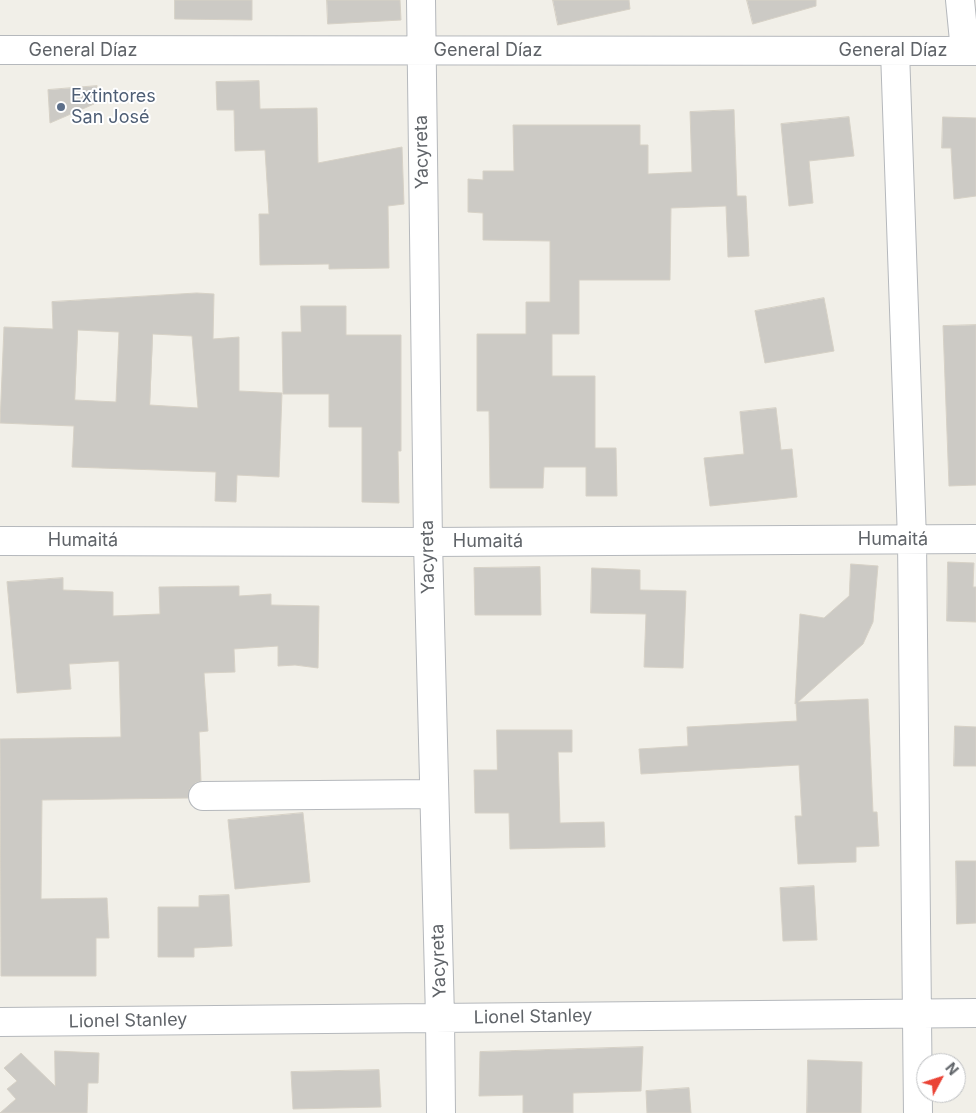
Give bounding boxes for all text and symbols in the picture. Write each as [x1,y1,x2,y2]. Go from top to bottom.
street label: General Díaz [29,40,137,62]
street label: General Díaz [434,40,542,62]
street label: General Díaz [839,40,947,62]
place label: Extintores San José [71,86,156,128]
marker: Extintores San José [55,101,67,113]
street label: Yacyreta [411,115,433,189]
street label: Yacyreta [417,520,439,594]
street label: Humaitá [858,529,928,551]
street label: Humaitá [48,530,118,552]
street label: Humaitá [453,531,523,553]
street label: Yacyreta [427,924,451,998]
street label: Lionel Stanley [473,1005,593,1029]
street label: Lionel Stanley [68,1009,188,1033]
north arrow [916,1053,966,1103]
text: N [942,1059,962,1078]

